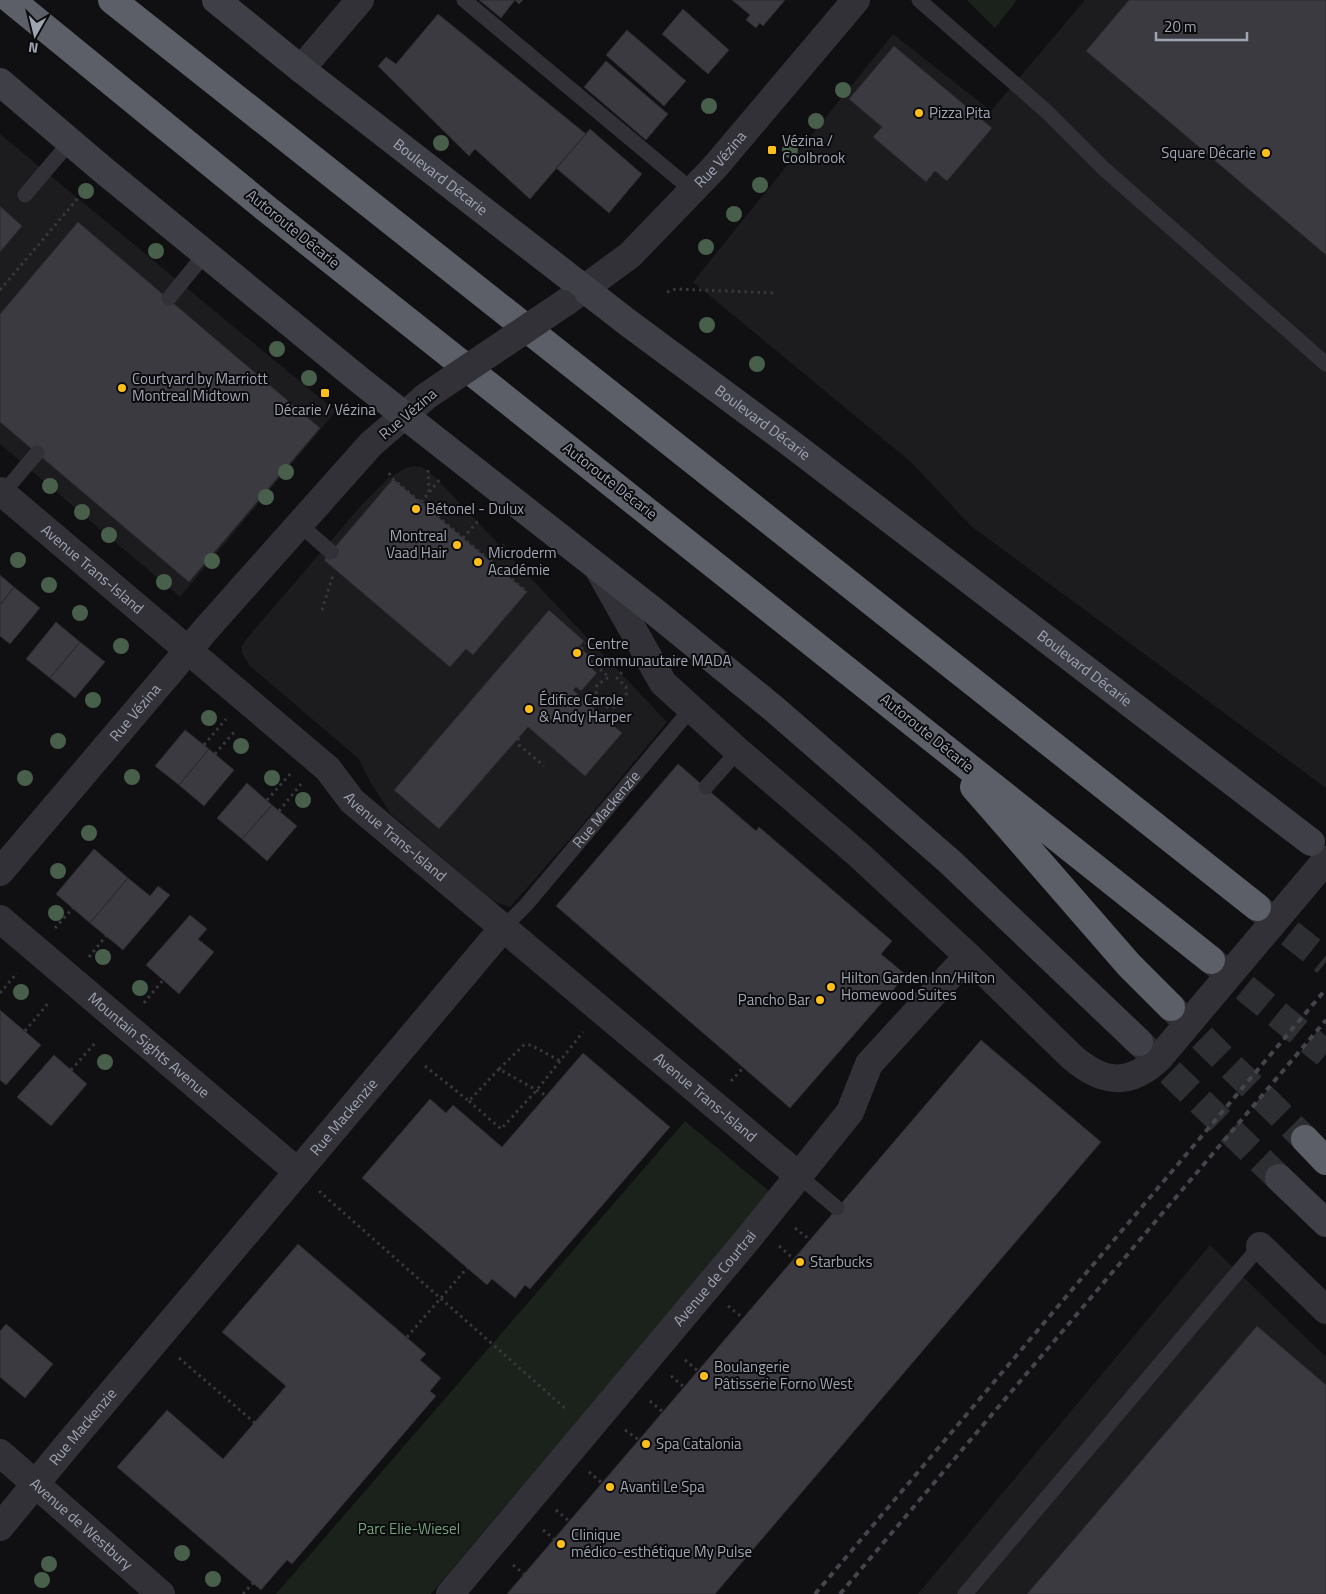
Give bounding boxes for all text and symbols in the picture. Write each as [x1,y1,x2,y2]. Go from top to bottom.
north arrow [10,10,60,60]
scale bar [1156,10,1247,42]
text: 20 m [1164,15,1197,38]
text: N [27,37,39,59]
place label: Pizza Pita [929,101,991,124]
marker: Pizza Pita [913,107,925,119]
street label: Rue Vézina [689,125,752,193]
place label: Vézina / Coolbrook [782,129,845,169]
street label: Boulevard Décarie [389,133,493,221]
place label: Square Décarie [1161,141,1256,164]
marker: Vézina / Coolbrook [766,144,778,156]
marker: Square Décarie [1260,147,1272,159]
street label: Autoroute Décarie [242,184,345,274]
place label: Courtyard by Marriott Montreal Midtown [132,367,268,407]
street label: Boulevard Décarie [710,379,816,466]
marker: Courtyard by Marriott Montreal Midtown [116,382,128,394]
street label: Rue Vézina [374,382,442,445]
marker: Décarie / Vézina [319,387,331,399]
place label: Décarie / Vézina [274,398,376,421]
street label: Autoroute Décarie [558,436,663,525]
place label: Bétonel - Dulux [426,497,524,520]
marker: Bétonel - Dulux [410,503,422,515]
street label: Avenue Trans-Island [36,518,149,619]
place label: Montreal Vaad Hair [386,524,447,564]
marker: Montreal Vaad Hair [451,539,463,551]
place label: Microderm Académie [488,541,557,581]
marker: Microderm Académie [472,556,484,568]
street label: Boulevard Décarie [1032,624,1137,712]
place label: Centre Communautaire MADA [587,632,731,672]
marker: Centre Communautaire MADA [571,647,583,659]
street label: Rue Vézina [104,678,166,746]
place label: Édifice Carole & Andy Harper [539,688,632,728]
street label: Autoroute Décarie [876,688,979,778]
marker: Édifice Carole & Andy Harper [523,703,535,715]
street label: Rue Mackenzie [567,765,645,853]
street label: Avenue Trans-Island [338,787,452,887]
place label: Hilton Garden Inn/Hilton Homewood Suites [841,966,995,1006]
marker: Hilton Garden Inn/Hilton Homewood Suites [825,981,837,993]
street label: Mountain Sights Avenue [83,986,215,1103]
place label: Pancho Bar [738,988,810,1011]
marker: Pancho Bar [814,994,826,1006]
street label: Avenue Trans-Island [649,1047,762,1147]
street label: Rue Mackenzie [304,1073,383,1161]
street label: Avenue de Courtrai [667,1225,762,1331]
place label: Starbucks [810,1250,873,1273]
marker: Starbucks [794,1256,806,1268]
place label: Boulangerie Pâtisserie Forno West [714,1355,853,1395]
marker: Boulangerie Pâtisserie Forno West [698,1370,710,1382]
street label: Rue Mackenzie [43,1383,122,1470]
place label: Spa Catalonia [656,1432,742,1455]
marker: Spa Catalonia [640,1438,652,1450]
street label: Avenue de Westbury [25,1472,138,1575]
place label: Avanti Le Spa [620,1475,705,1498]
marker: Avanti Le Spa [604,1481,616,1493]
park label: Parc Elie-Wiesel [358,1517,460,1540]
place label: Clinique médico-esthétique My Pulse [571,1523,752,1563]
marker: Clinique médico-esthétique My Pulse [555,1538,567,1550]

